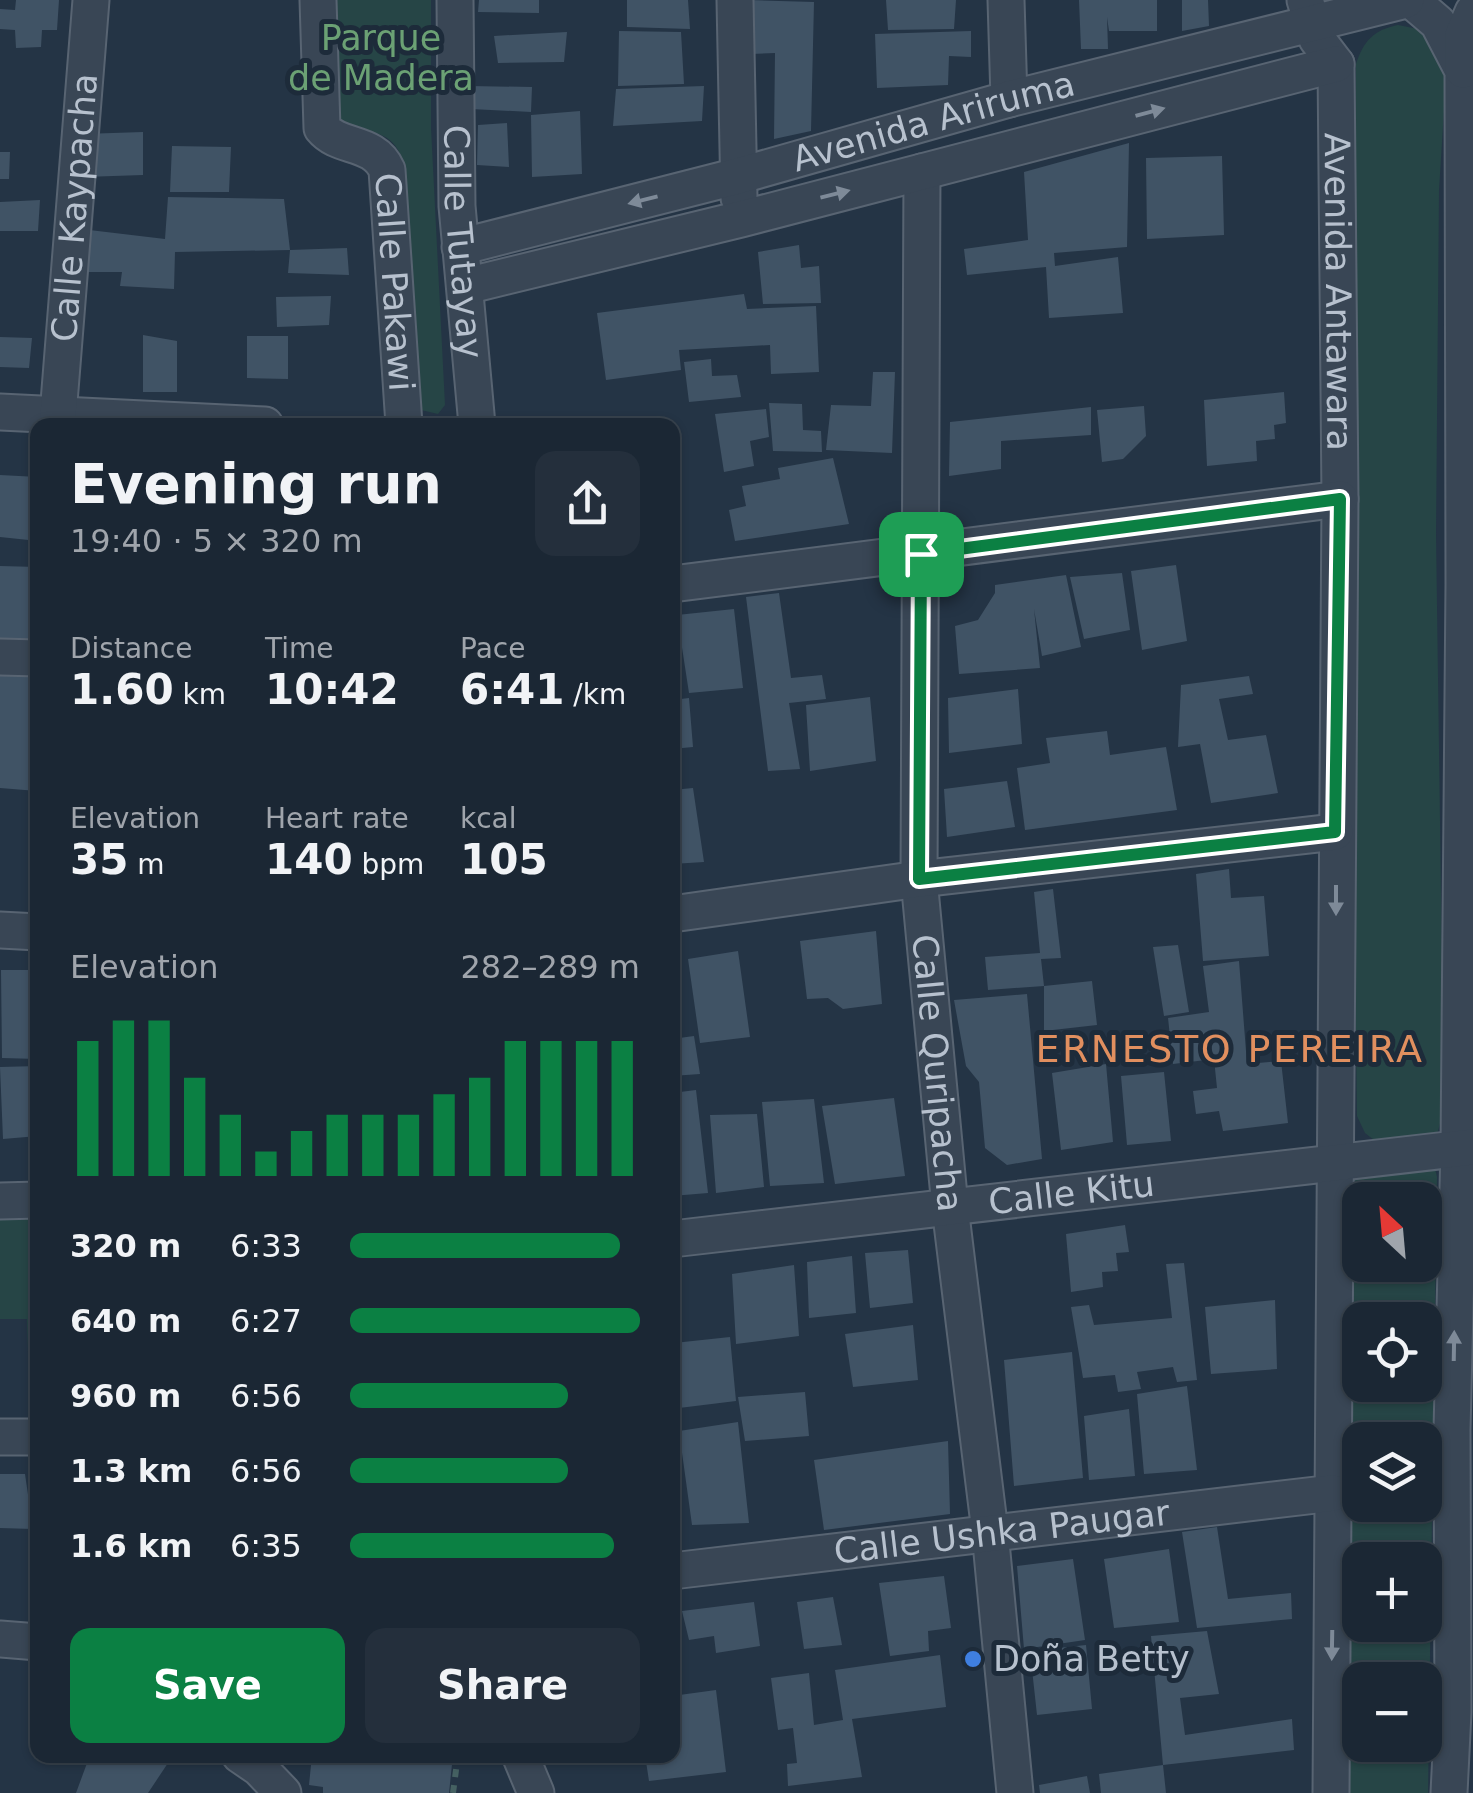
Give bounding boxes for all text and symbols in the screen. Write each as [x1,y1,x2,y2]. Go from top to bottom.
park label: Parque de Madera [288,18,474,98]
street label: Avenida Ariruma [788,63,1079,180]
street label: Calle Kaypacha [44,72,105,343]
one-way arrow [1135,104,1166,120]
street label: Calle Tutayay [436,125,491,360]
street label: Avenida Antawara [1317,133,1360,451]
street label: Calle Pakawi [367,172,422,392]
one-way arrow [820,186,851,202]
one-way arrow [627,193,658,209]
button: share [535,451,640,556]
text: Evening run [70,452,442,516]
pin [879,512,964,597]
text: 19:40 · 5 × 320 m [70,522,363,560]
icon: arrive [894,527,949,582]
text: Distance [70,632,192,665]
text: Time [265,632,334,665]
text: Pace [460,632,525,665]
text: 1.60 [70,665,174,714]
text: 10:42 [265,665,399,714]
text: 6:41 [460,665,564,714]
text: km [174,678,226,711]
text: /km [564,678,626,711]
text: Elevation [70,802,200,835]
text: Heart rate [265,802,409,835]
text: kcal [460,802,517,835]
text: 35 [70,835,128,884]
text: 140 [265,835,353,884]
text: 105 [460,835,548,884]
text: m [128,848,165,881]
text: bpm [353,848,424,881]
one-way arrow [1328,884,1344,916]
street label: Calle Quripacha [904,933,970,1214]
text: Elevation [70,948,219,986]
text: 282–289 m [461,948,640,986]
district label: ERNESTO PEREIRA [1035,1027,1425,1071]
street label: Calle Kitu [986,1164,1156,1223]
north arrow [1342,1182,1442,1282]
map controls [1342,1182,1442,1762]
text: 320 m [70,1227,181,1265]
text: 6:33 [230,1227,302,1265]
text: 640 m [70,1302,181,1340]
text: 6:27 [230,1302,302,1340]
button: locate [1342,1302,1442,1402]
one-way arrow [1446,1329,1462,1361]
text: 960 m [70,1377,181,1415]
text: 6:56 [230,1377,302,1415]
button: layers [1342,1422,1442,1522]
text: 1.3 km [70,1452,192,1490]
text: 6:56 [230,1452,302,1490]
street label: Calle Ushka Paugar [832,1492,1172,1572]
text: 1.6 km [70,1527,192,1565]
text: 6:35 [230,1527,302,1565]
button: + [1342,1542,1442,1642]
button: Save [70,1628,345,1743]
button: Share [365,1628,640,1743]
one-way arrow [1324,1629,1340,1661]
place label: Doña Betty [993,1639,1190,1679]
marker: Doña Betty [962,1648,984,1670]
button: − [1342,1662,1442,1762]

